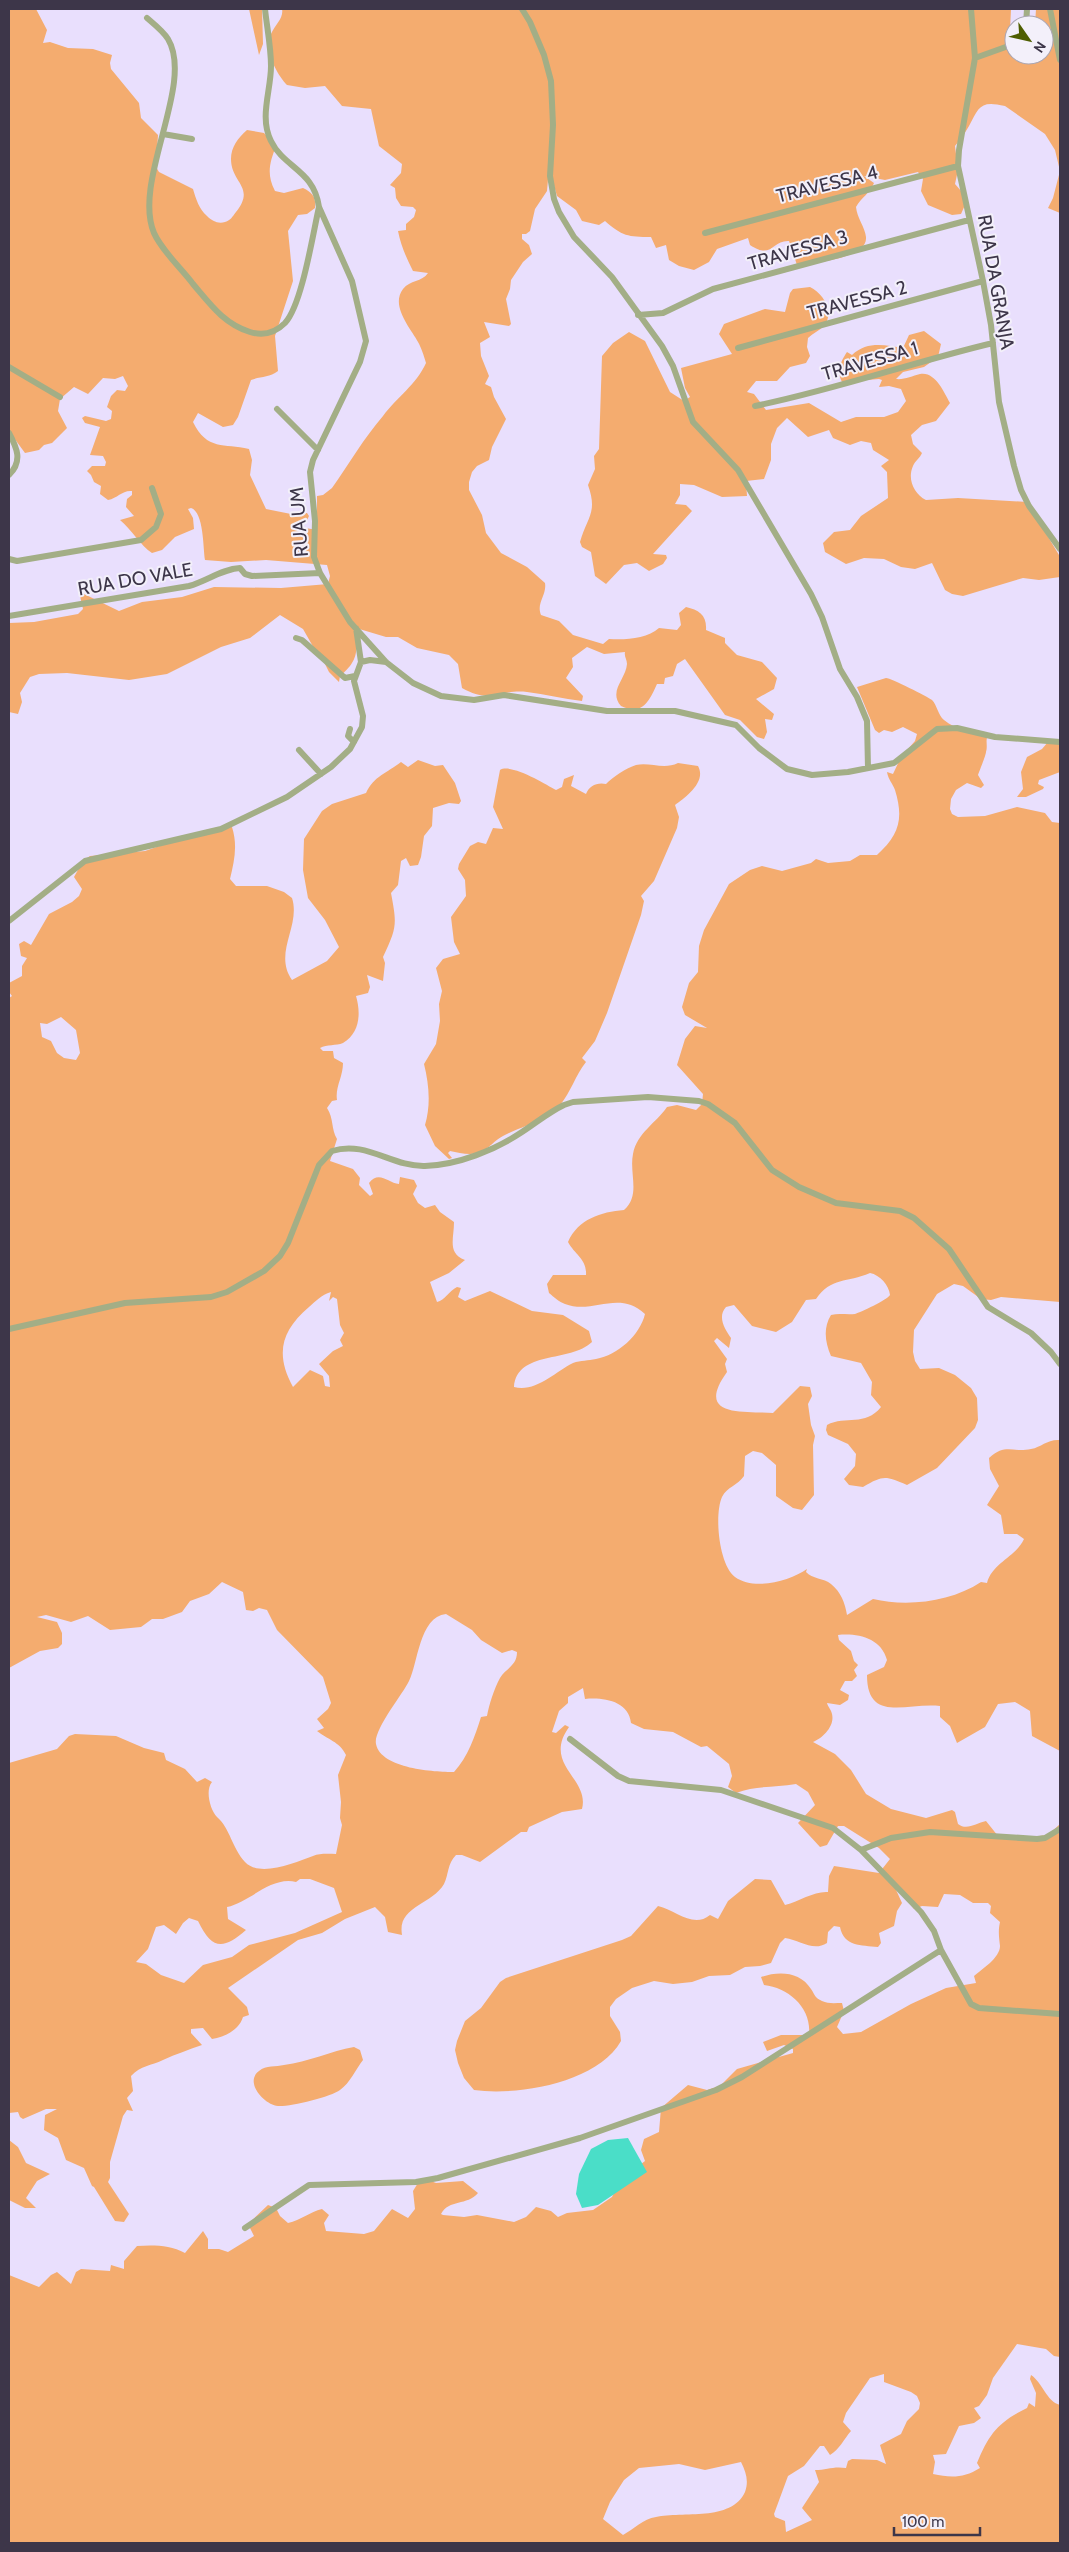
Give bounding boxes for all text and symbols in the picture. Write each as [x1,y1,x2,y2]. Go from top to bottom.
north arrow [1004,15,1054,65]
text: N [1030,38,1050,56]
street label: TRAVESSA 4 [774,160,880,208]
street label: RUA DA GRANJA [973,213,1019,351]
street label: TRAVESSA 3 [745,225,851,275]
street label: TRAVESSA 2 [804,276,910,324]
street label: TRAVESSA 1 [819,336,921,386]
street label: RUA UM [285,486,313,558]
street label: RUA DO VALE [76,558,194,600]
scale bar [894,2504,980,2536]
text: 100 m [902,2513,944,2531]

